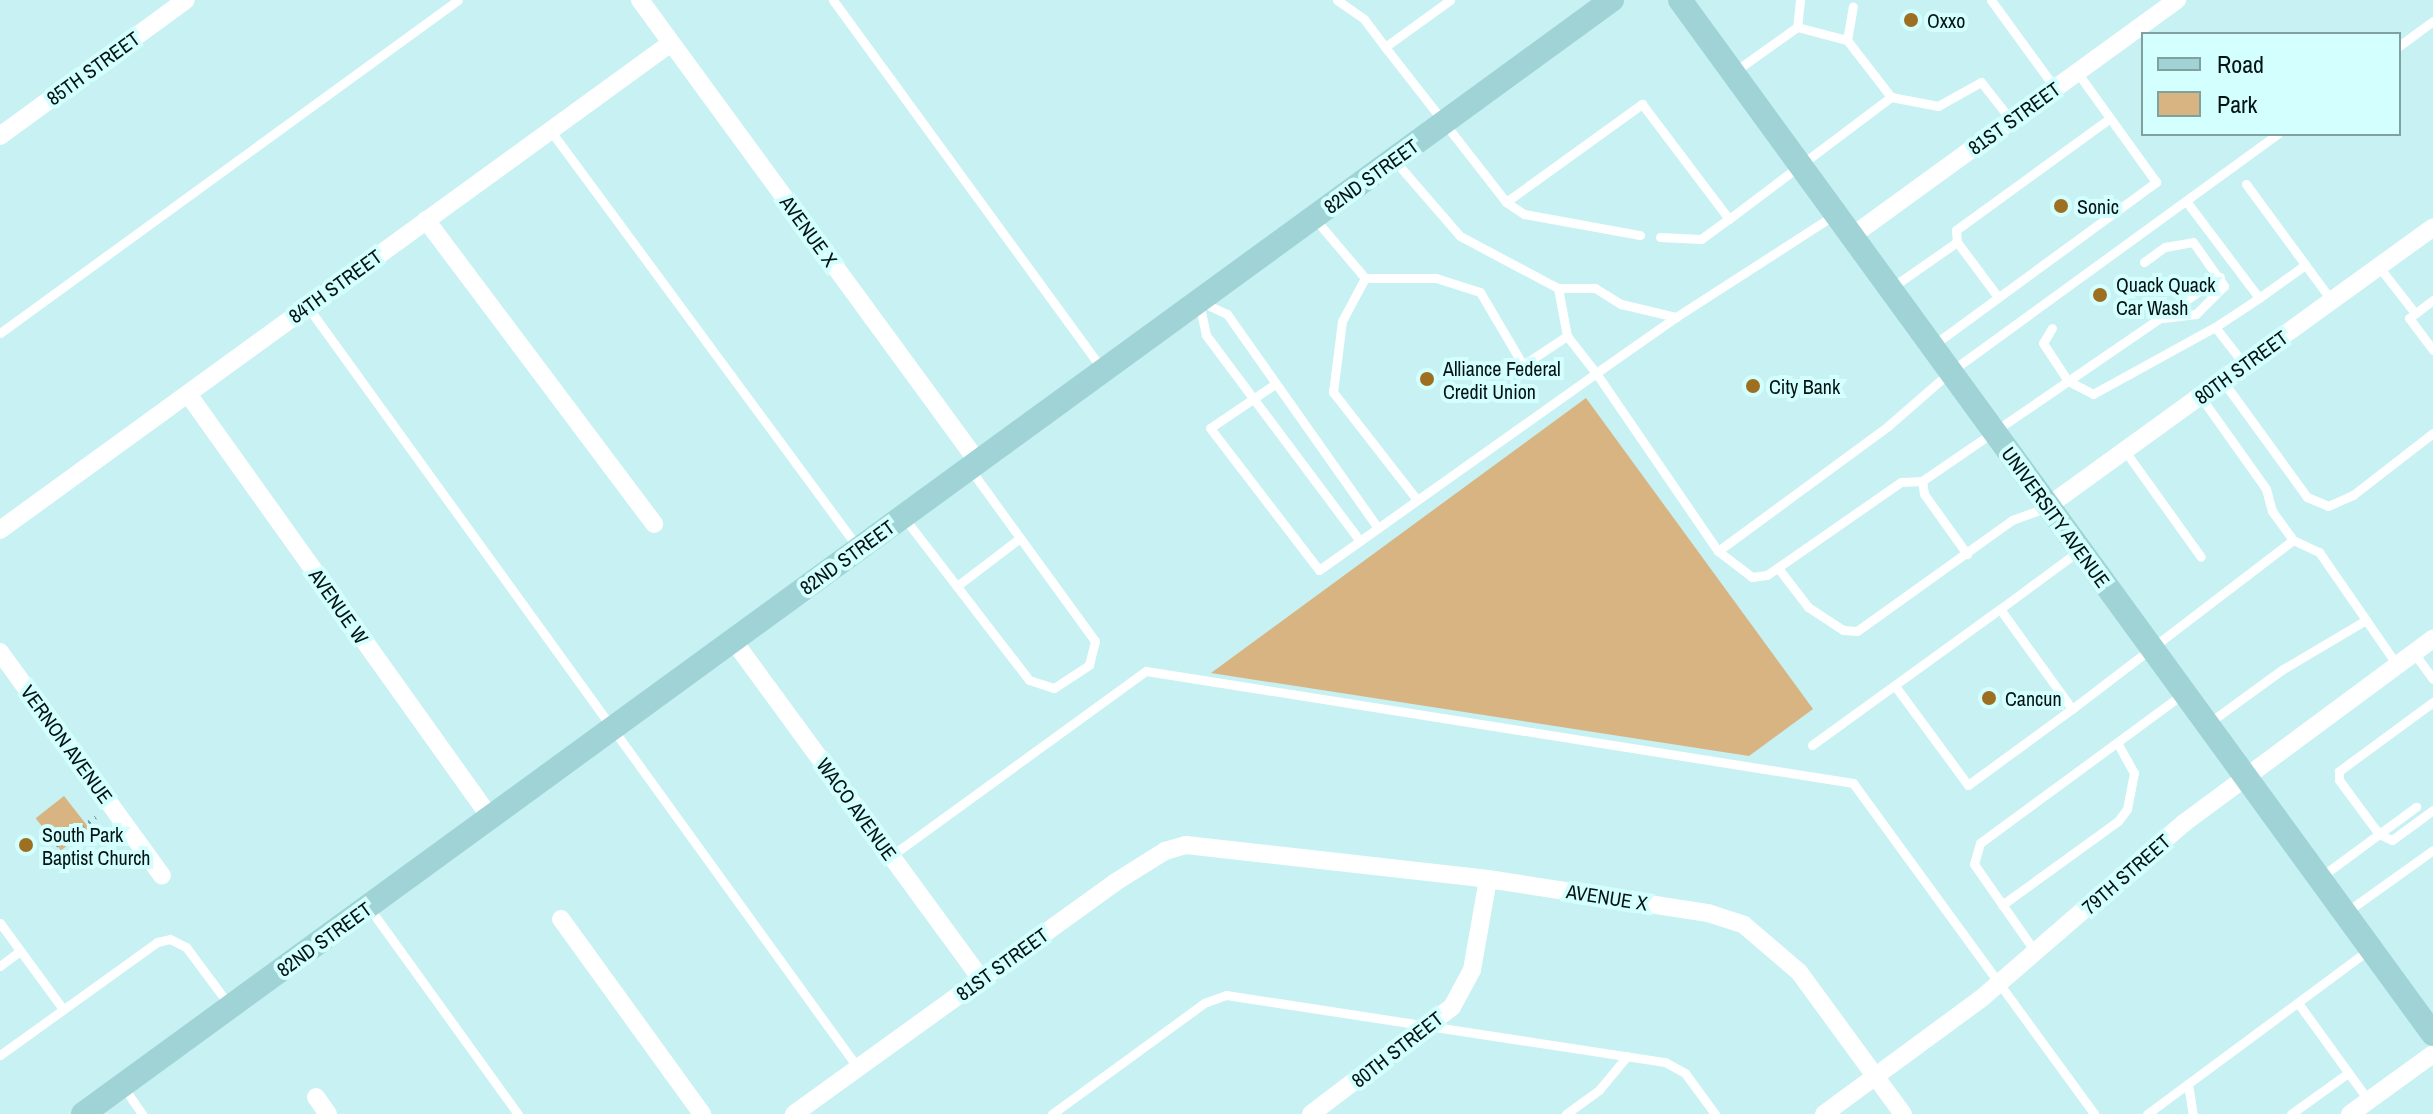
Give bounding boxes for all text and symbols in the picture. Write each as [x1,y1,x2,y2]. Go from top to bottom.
place label: Oxxo [1927,8,1965,32]
marker: Oxxo [1902,11,1920,29]
street label: 85TH STREET [42,26,144,110]
legend [2141,32,2401,136]
text: Road [2217,48,2264,80]
street label: 81ST STREET [1963,76,2065,160]
text: Park [2217,88,2257,120]
street label: 82ND STREET [1319,134,1423,218]
street label: AVENUE X [775,191,843,271]
place label: Sonic [2077,194,2119,218]
marker: Sonic [2052,197,2070,215]
street label: 84TH STREET [284,244,386,328]
place label: Quack Quack Car Wash [2116,272,2215,319]
marker: Quack Quack Car Wash [2091,286,2109,304]
street label: 80TH STREET [2190,325,2292,409]
place label: Alliance Federal Credit Union [1443,356,1561,403]
marker: Alliance Federal Credit Union [1418,370,1436,388]
place label: City Bank [1769,374,1840,398]
marker: City Bank [1744,377,1762,395]
street label: UNIVERSITY AVENUE [1997,441,2115,593]
street label: 82ND STREET [795,515,899,599]
street label: AVENUE W [304,564,374,648]
street label: VERNON AVENUE [16,680,118,808]
place label: Cancun [2005,686,2062,710]
marker: Cancun [1980,689,1998,707]
street label: WACO AVENUE [812,753,902,865]
place label: South Park Baptist Church [42,822,150,869]
street label: 79TH STREET [2077,829,2175,919]
marker: South Park Baptist Church [17,836,35,854]
street label: AVENUE X [1565,879,1649,915]
street label: 82ND STREET [272,897,376,981]
street label: 81ST STREET [951,922,1053,1006]
street label: 80TH STREET [1347,1006,1447,1092]

